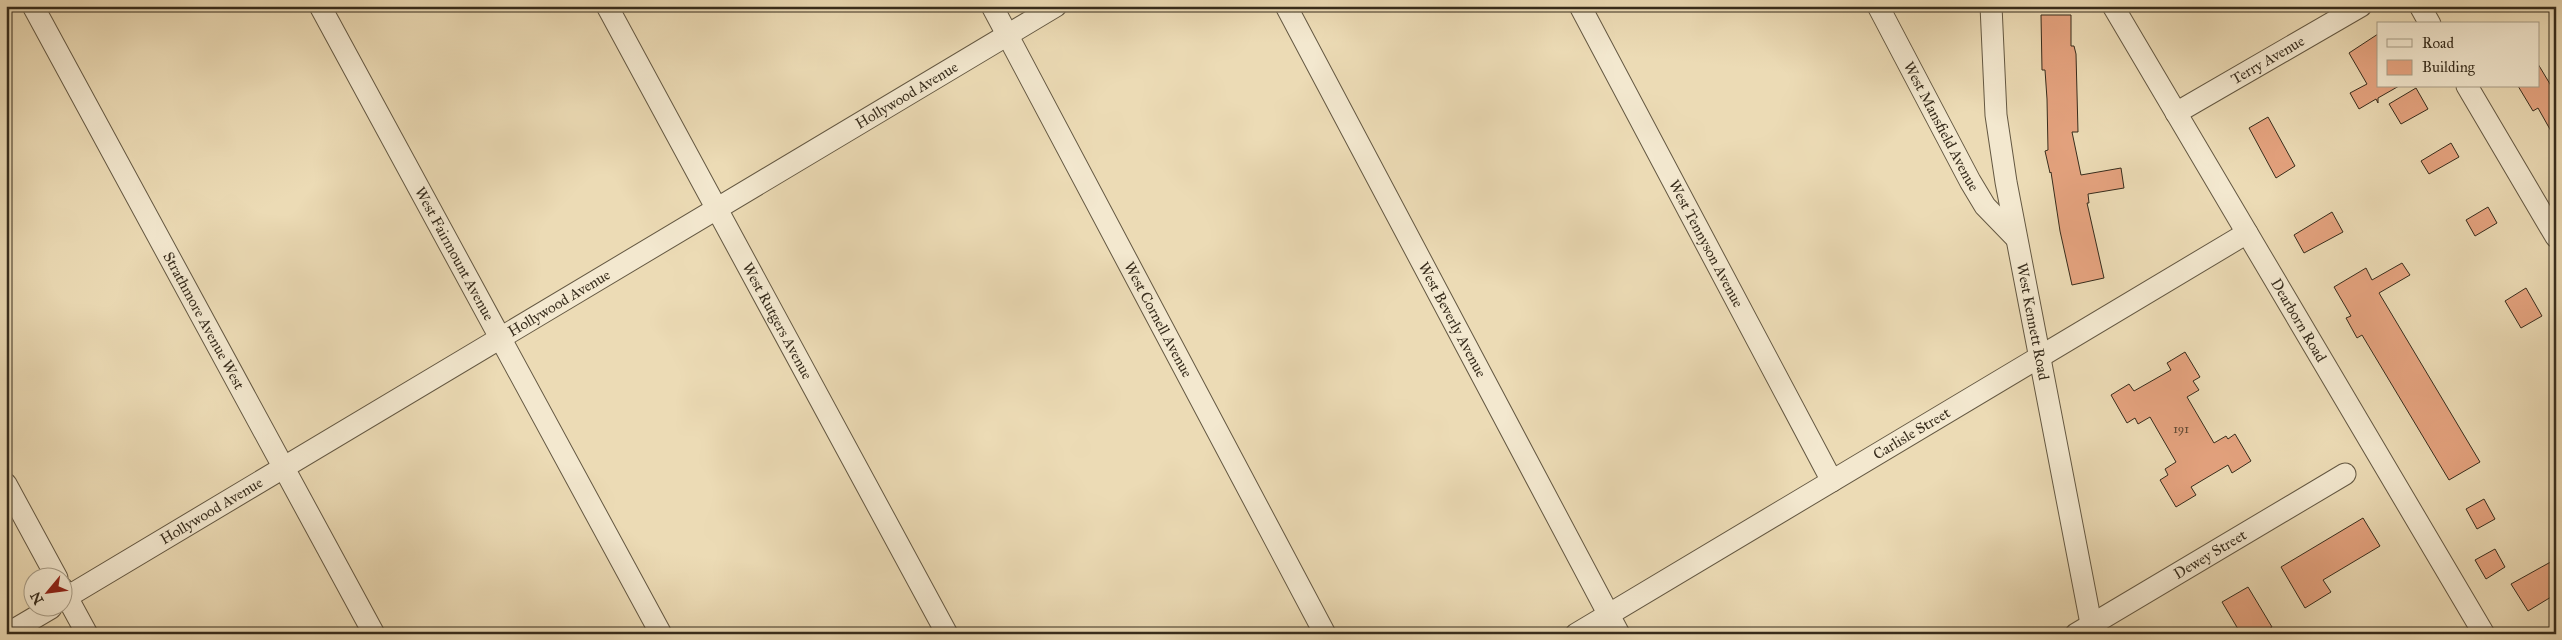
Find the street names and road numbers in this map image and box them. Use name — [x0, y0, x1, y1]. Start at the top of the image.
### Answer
street label: Terry Avenue — [2228, 32, 2308, 88]
street label: Hollywood Avenue — [852, 58, 961, 133]
street label: West Mansfield Avenue — [1900, 58, 1983, 195]
street label: West Tennyson Avenue — [1665, 177, 1747, 310]
street label: West Fairmount Avenue — [411, 184, 498, 324]
street label: Strathmore Avenue West — [159, 249, 249, 393]
street label: West Rutgers Avenue — [739, 259, 816, 382]
street label: West Cornell Avenue — [1120, 259, 1196, 380]
street label: West Beverly Avenue — [1414, 259, 1490, 380]
street label: West Kennett Road — [2013, 261, 2053, 382]
street label: Hollywood Avenue — [504, 265, 614, 341]
street label: Dearborn Road — [2267, 275, 2331, 366]
street label: Carlisle Street — [1870, 403, 1954, 463]
street label: Hollywood Avenue — [157, 473, 266, 548]
street label: Dewey Street — [2170, 525, 2250, 583]

